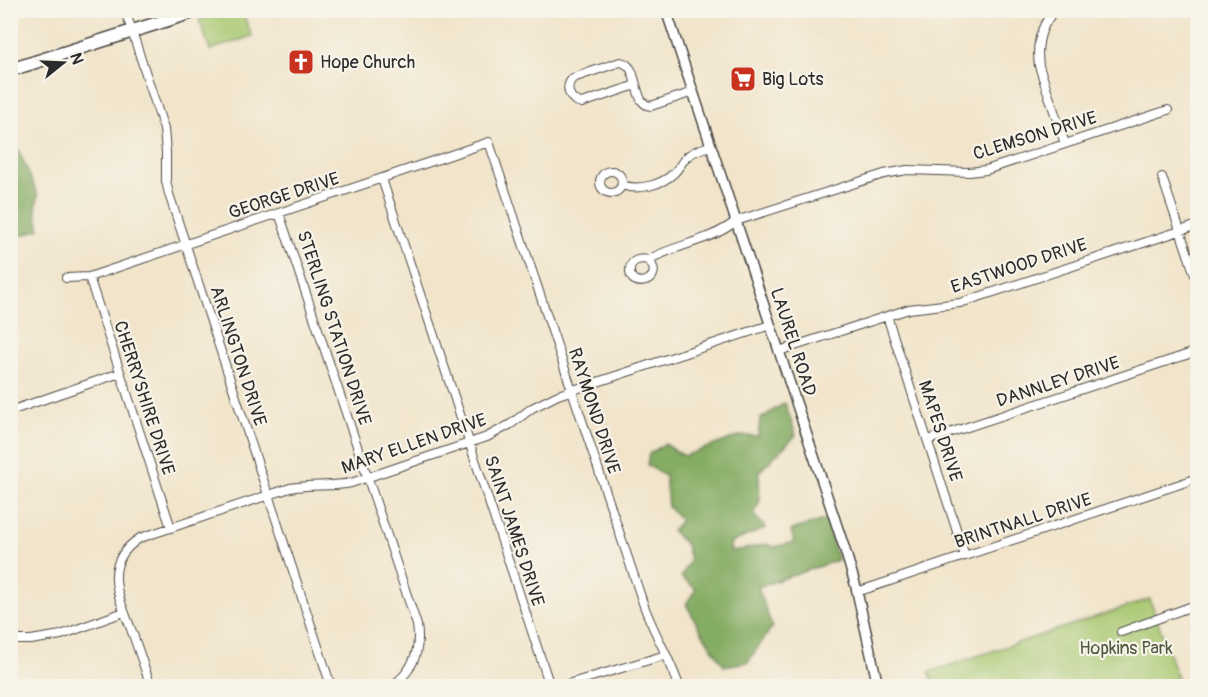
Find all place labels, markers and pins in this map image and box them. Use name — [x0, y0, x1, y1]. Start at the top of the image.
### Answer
church icon: Hope Church — [286, 47, 316, 77]
place label: Hope Church — [320, 51, 415, 74]
supermarket icon: Big Lots — [728, 64, 758, 94]
place label: Big Lots — [762, 68, 823, 91]

